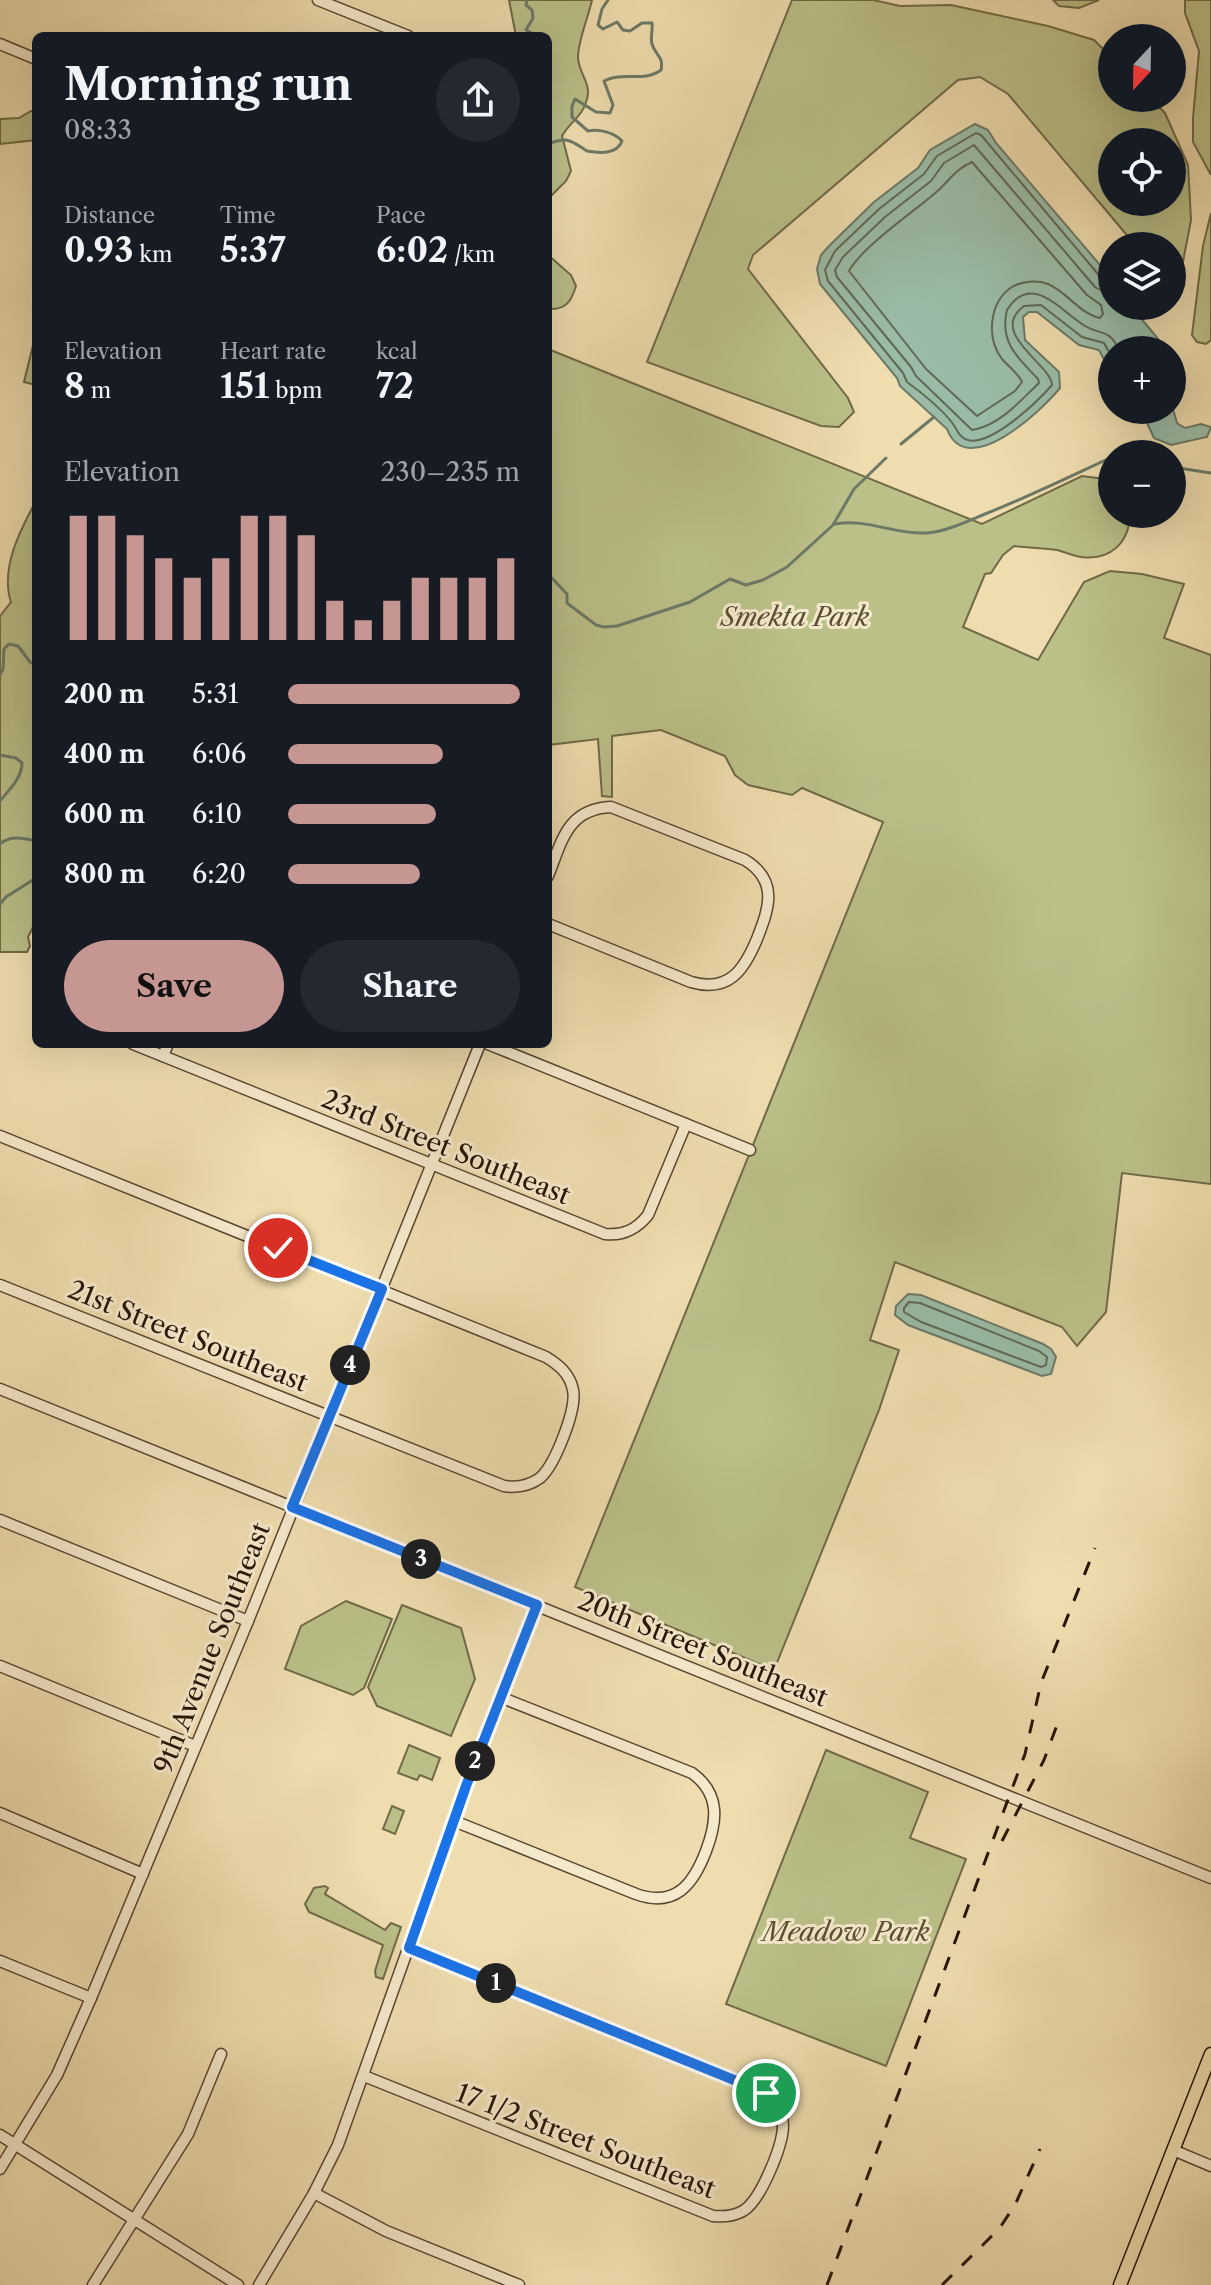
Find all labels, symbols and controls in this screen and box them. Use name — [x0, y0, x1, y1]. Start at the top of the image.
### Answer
north arrow — [1098, 24, 1186, 112]
map controls — [1098, 24, 1186, 528]
text: Morning run — [64, 57, 353, 111]
button: share — [436, 58, 520, 142]
text: 08:33 — [64, 114, 132, 146]
button: locate — [1098, 128, 1186, 216]
text: Distance — [64, 202, 155, 229]
text: Time — [220, 202, 276, 229]
text: Pace — [376, 202, 426, 229]
text: 0.93 — [64, 229, 133, 271]
text: 5:37 — [220, 229, 286, 271]
text: 6:02 — [376, 229, 448, 271]
button: layers — [1098, 232, 1186, 320]
text: km — [133, 241, 172, 268]
text: /km — [448, 241, 495, 268]
button: + — [1098, 336, 1186, 424]
text: Elevation — [64, 338, 162, 365]
text: Heart rate — [220, 338, 326, 365]
text: kcal — [376, 338, 418, 365]
text: 8 — [64, 365, 85, 407]
text: 151 — [220, 365, 269, 407]
text: 72 — [376, 365, 414, 407]
text: m — [85, 377, 111, 404]
text: bpm — [269, 377, 323, 404]
button: − — [1098, 440, 1186, 528]
text: Elevation — [64, 456, 180, 488]
text: 230–235 m — [380, 456, 520, 488]
park label: Smekta Park — [719, 601, 870, 633]
text: 200 m — [64, 678, 145, 710]
text: 5:31 — [192, 678, 239, 710]
text: 400 m — [64, 738, 145, 770]
text: 6:06 — [192, 738, 246, 770]
text: 600 m — [64, 798, 145, 830]
text: 6:10 — [192, 798, 242, 830]
text: 800 m — [64, 858, 146, 890]
text: 6:20 — [192, 858, 246, 890]
button: Save — [64, 940, 284, 1032]
button: Share — [300, 940, 520, 1032]
street label: 23rd Street Southeast — [317, 1083, 576, 1212]
pin — [244, 1214, 312, 1282]
icon: check — [256, 1226, 300, 1270]
street label: 21st Street Southeast — [64, 1273, 313, 1399]
pin: 4 — [330, 1345, 370, 1385]
text: 4 — [343, 1351, 357, 1378]
street label: 9th Avenue Southeast — [147, 1517, 277, 1778]
pin: 3 — [401, 1539, 441, 1579]
text: 3 — [415, 1545, 427, 1572]
street label: 20th Street Southeast — [574, 1584, 833, 1714]
pin: 2 — [455, 1741, 495, 1781]
text: 2 — [469, 1747, 482, 1774]
park label: Meadow Park — [760, 1916, 930, 1948]
pin: 1 — [476, 1963, 516, 2003]
text: 1 — [491, 1969, 501, 1996]
pin — [732, 2059, 800, 2127]
icon: arrive — [744, 2071, 788, 2115]
street label: 17 1/2 Street Southeast — [452, 2077, 721, 2206]

